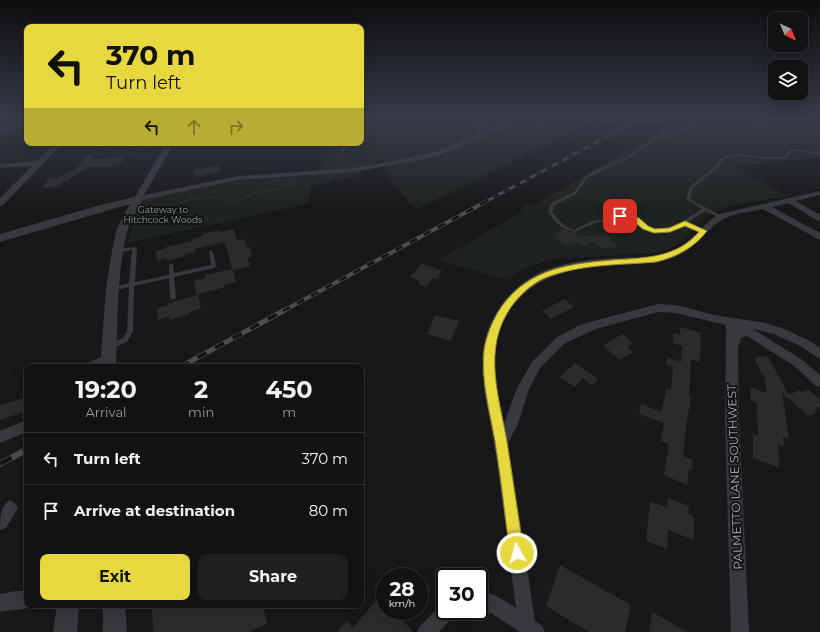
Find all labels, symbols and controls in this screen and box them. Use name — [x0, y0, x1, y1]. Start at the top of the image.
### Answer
north arrow — [768, 12, 808, 52]
map controls — [768, 12, 808, 100]
text: 370 m — [106, 38, 195, 72]
icon: left — [40, 40, 92, 92]
button: layers — [768, 60, 808, 100]
text: Turn left — [106, 72, 181, 94]
icon: left — [141, 116, 163, 138]
icon: ahead — [183, 116, 205, 138]
icon: right — [225, 116, 247, 138]
pin — [603, 199, 637, 233]
park label: Gateway to Hitchcock Woods — [124, 204, 203, 225]
icon: arrive — [609, 205, 631, 227]
text: 19:20 — [75, 375, 137, 404]
text: 2 — [194, 375, 208, 404]
text: 450 — [266, 375, 313, 404]
street label: PALMETTO LANE SOUTHWEST — [724, 384, 745, 570]
text: Arrival — [86, 404, 127, 420]
text: min — [188, 404, 214, 420]
text: m — [282, 404, 296, 420]
icon: left — [40, 448, 62, 470]
text: Turn left — [74, 449, 141, 468]
text: 370 m — [301, 449, 348, 468]
icon: arrive — [40, 500, 62, 522]
text: Arrive at destination — [74, 501, 235, 520]
text: 80 m — [309, 501, 348, 520]
position arrow — [496, 532, 538, 574]
button: Exit — [40, 554, 190, 600]
button: Share — [198, 554, 348, 600]
speed limit sign: 30 — [436, 568, 488, 620]
text: 28 — [390, 577, 415, 601]
text: km/h — [389, 597, 415, 610]

